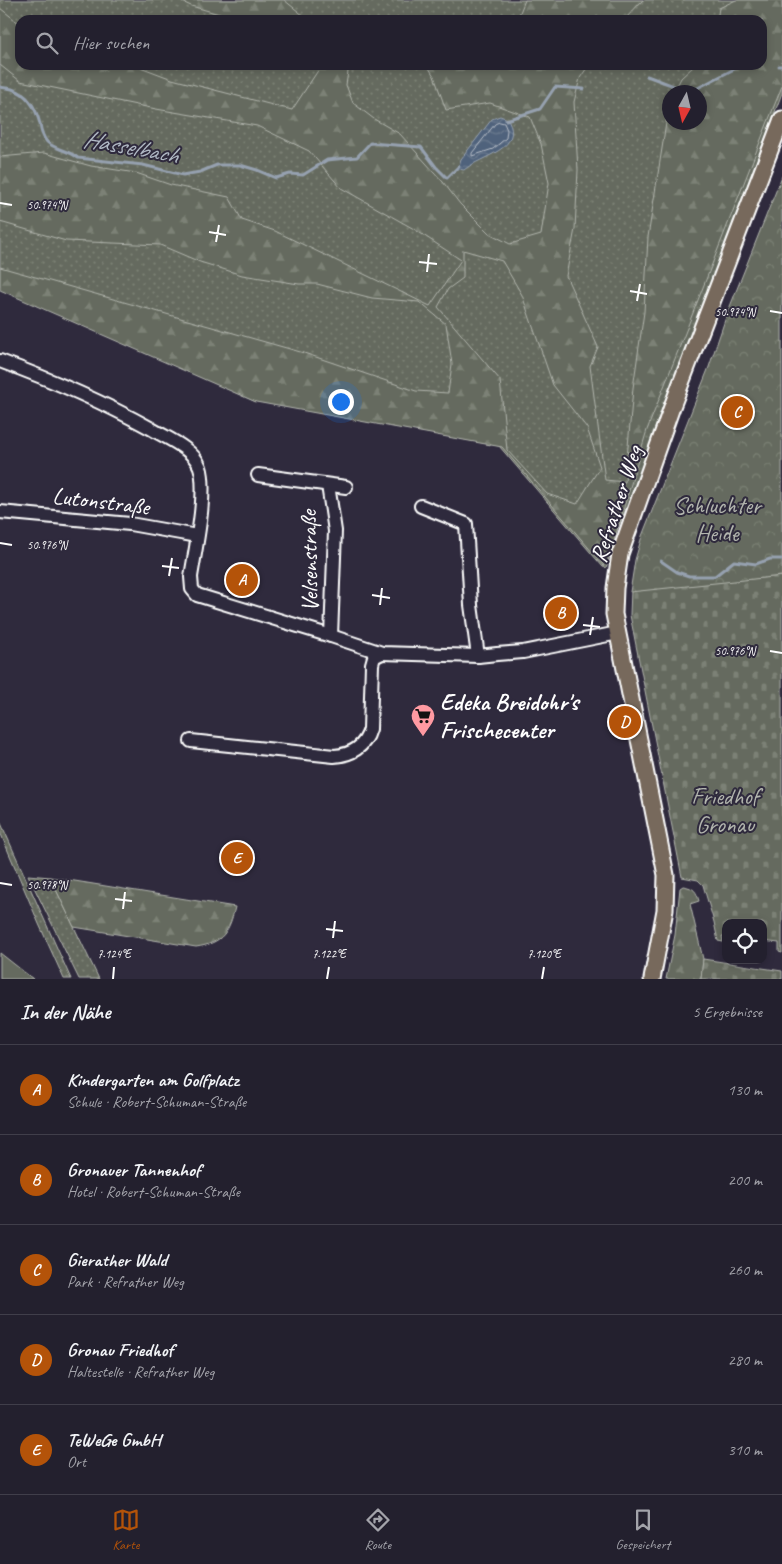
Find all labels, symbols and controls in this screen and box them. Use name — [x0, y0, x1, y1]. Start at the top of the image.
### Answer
search box — [15, 15, 767, 70]
icon: search — [33, 29, 61, 57]
text: Hier suchen — [73, 31, 149, 55]
north arrow — [662, 85, 707, 130]
water label: Hasselbach — [81, 123, 182, 171]
text: 50.974°N — [27, 197, 69, 213]
text: 50.974°N — [715, 304, 757, 320]
your location — [328, 389, 354, 415]
pin: C — [721, 393, 753, 431]
street label: Refrather Weg — [583, 440, 649, 566]
street label: Lutonstraße — [51, 480, 153, 522]
park label: Schluchter Heide — [673, 490, 763, 548]
street label: Velsenstraße — [293, 508, 325, 612]
text: 50.976°N — [27, 537, 69, 553]
pin: A — [226, 561, 258, 599]
pin: B — [545, 594, 577, 632]
text: 50.976°N — [715, 643, 757, 659]
place label: Edeka Breidohr's Frischecenter — [440, 687, 581, 745]
supermarket icon: Edeka Breidohr's Frischecenter — [410, 703, 436, 737]
pin: D — [609, 703, 641, 741]
park label: Friedhof Gronau — [691, 781, 764, 839]
pin: E — [221, 839, 253, 877]
text: 50.978°N — [27, 877, 69, 893]
map controls — [722, 919, 767, 964]
button: locate — [722, 919, 767, 964]
text: 7.124°E — [97, 946, 133, 962]
text: 7.122°E — [312, 946, 348, 962]
text: 7.120°E — [527, 946, 563, 962]
text: In der Nähe — [20, 999, 110, 1025]
text: 5 Ergebnisse — [693, 1002, 762, 1022]
text: Kindergarten am Golfplatz — [67, 1068, 238, 1092]
text: A — [32, 1080, 40, 1100]
text: 130 m — [728, 1080, 762, 1100]
text: Schule · Robert-Schuman-Straße — [67, 1092, 246, 1112]
text: Gronauer Tannenhof — [67, 1158, 200, 1182]
text: B — [32, 1170, 40, 1190]
text: 200 m — [728, 1170, 762, 1190]
text: Hotel · Robert-Schuman-Straße — [67, 1182, 240, 1202]
text: Gierather Wald — [67, 1248, 167, 1272]
text: C — [32, 1260, 40, 1280]
text: 260 m — [728, 1260, 762, 1280]
text: Park · Refrather Weg — [67, 1272, 184, 1292]
text: Gronau Friedhof — [67, 1338, 173, 1362]
text: D — [31, 1350, 41, 1370]
text: 280 m — [728, 1350, 762, 1370]
text: Haltestelle · Refrather Weg — [67, 1362, 214, 1382]
text: TeWeGe GmbH — [67, 1428, 161, 1452]
text: E — [32, 1440, 40, 1460]
text: 310 m — [728, 1440, 762, 1460]
text: Ort — [67, 1452, 86, 1472]
tab: Karte — [112, 1506, 140, 1553]
tab: Route — [364, 1506, 392, 1553]
tab: Gespeichert — [616, 1506, 670, 1553]

